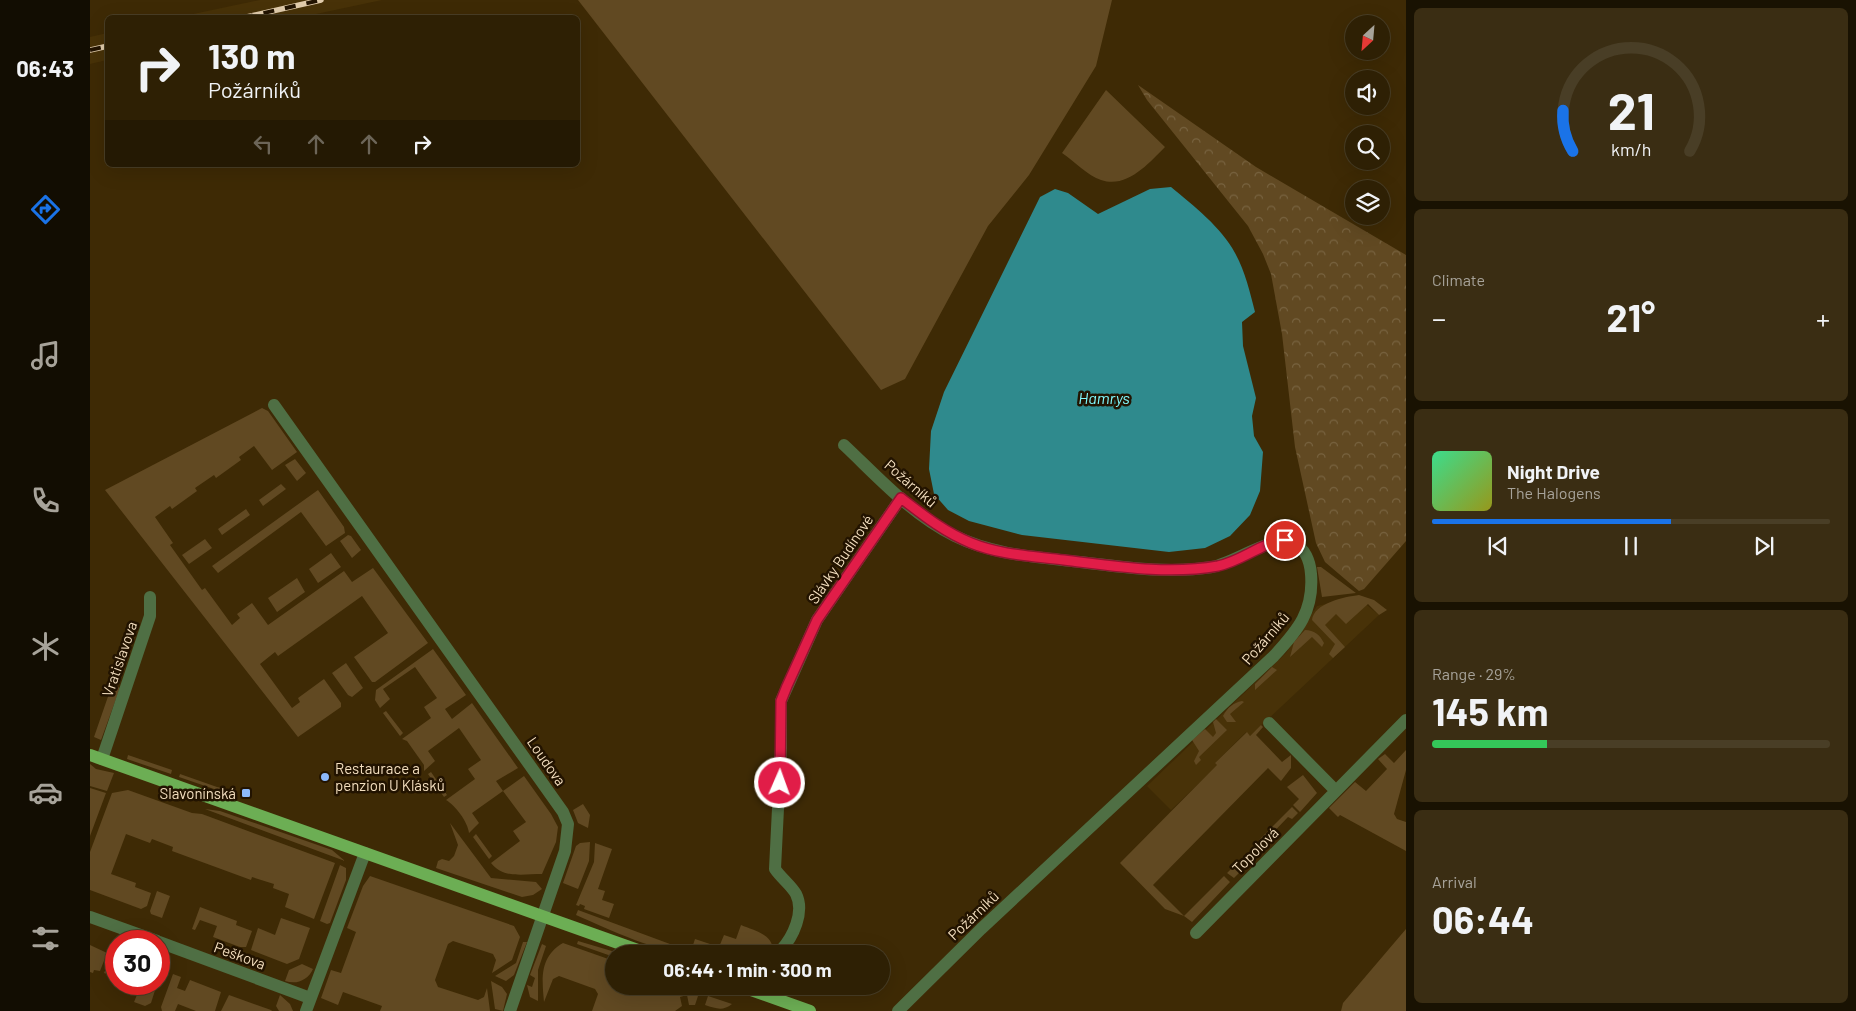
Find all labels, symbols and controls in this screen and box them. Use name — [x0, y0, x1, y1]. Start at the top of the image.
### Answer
north arrow — [1345, 15, 1390, 60]
map controls — [1345, 15, 1390, 225]
text: 130 m — [208, 34, 295, 76]
icon: right — [125, 35, 190, 100]
text: 06:43 — [16, 55, 74, 81]
button: sound — [1345, 70, 1390, 115]
text: Požárníků — [208, 76, 301, 102]
text: 21 — [1607, 78, 1655, 140]
button: search — [1345, 125, 1390, 170]
icon: left — [249, 130, 277, 158]
icon: ahead — [302, 130, 330, 158]
icon: ahead — [355, 130, 383, 158]
icon: right — [408, 130, 436, 158]
text: km/h — [1611, 138, 1651, 160]
button: layers — [1345, 180, 1390, 225]
icon: directions — [28, 192, 63, 227]
text: Climate — [1432, 270, 1485, 289]
text: 21° — [1607, 294, 1655, 340]
text: − — [1432, 301, 1446, 335]
text: + — [1816, 301, 1830, 335]
icon: music — [28, 338, 63, 373]
water label: Hamrys — [1078, 388, 1130, 407]
street label: Požárníků — [881, 455, 941, 511]
text: Night Drive — [1507, 460, 1600, 483]
icon: phone — [28, 483, 63, 518]
text: The Halogens — [1507, 483, 1601, 502]
street label: Slávky Budínové — [804, 511, 876, 607]
pin — [1264, 519, 1306, 561]
icon: arrive — [1271, 526, 1299, 554]
icon: previous — [1484, 532, 1512, 560]
icon: pause — [1617, 532, 1645, 560]
icon: next — [1750, 532, 1778, 560]
street label: Požárníků — [1237, 608, 1293, 668]
street label: Vratislavova — [98, 619, 140, 699]
icon: climate — [28, 629, 63, 664]
text: Range · 29% — [1432, 664, 1516, 683]
text: 145 km — [1432, 688, 1549, 734]
street label: Loudova — [524, 733, 570, 789]
position arrow — [753, 756, 805, 808]
place label: Restaurace a penzion U Klásků — [335, 759, 445, 794]
marker: Restaurace a penzion U Klásků — [319, 771, 331, 783]
icon: car — [28, 775, 63, 810]
place label: Slavonínská — [160, 784, 236, 802]
marker: Slavonínská — [240, 787, 252, 799]
street label: Topolová — [1228, 823, 1282, 877]
text: Arrival — [1432, 872, 1477, 891]
street label: Požárníků — [944, 886, 1002, 944]
text: 06:44 — [1432, 896, 1534, 942]
icon: filters — [28, 921, 63, 956]
speed limit sign: 30 — [105, 930, 170, 995]
street label: Peškova — [212, 937, 268, 973]
text: 06:44 · 1 min · 300 m — [663, 958, 832, 981]

